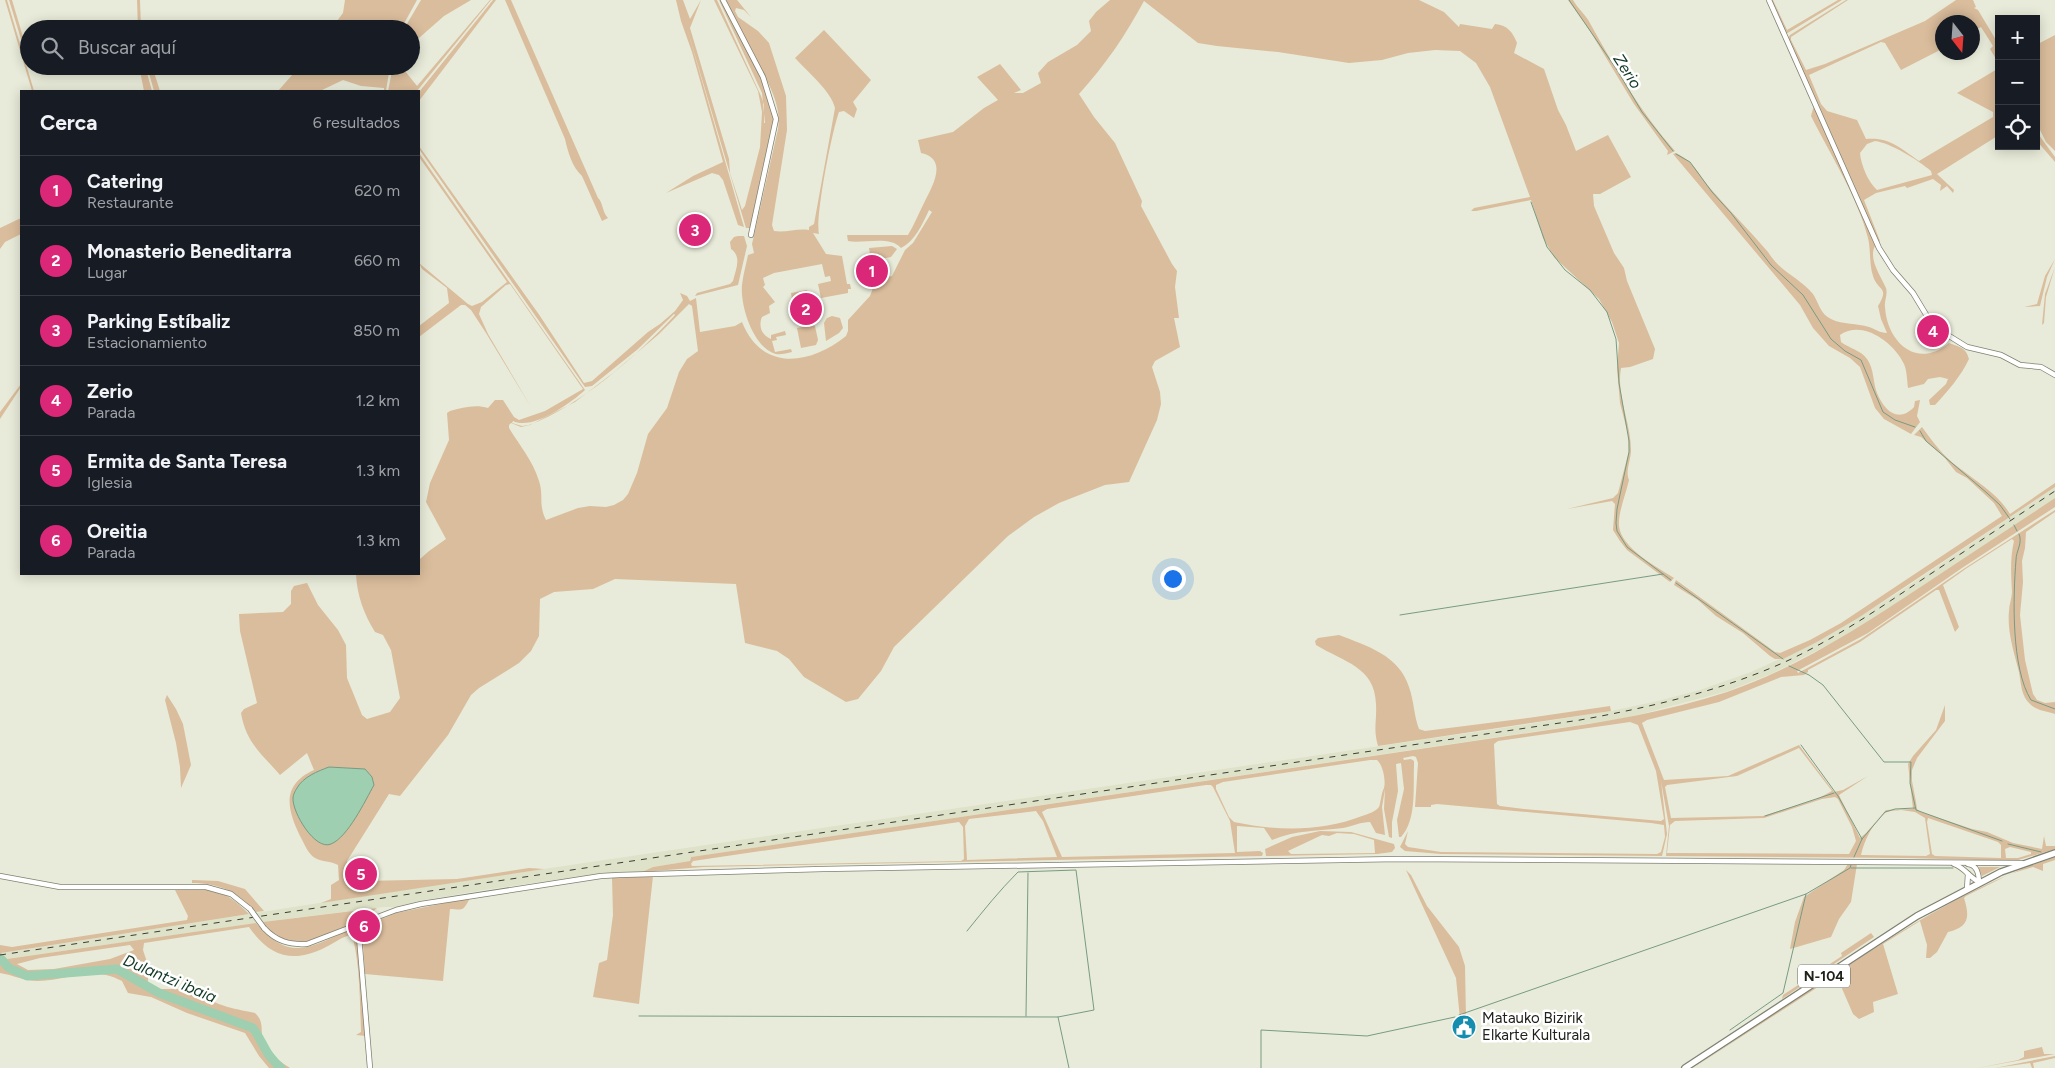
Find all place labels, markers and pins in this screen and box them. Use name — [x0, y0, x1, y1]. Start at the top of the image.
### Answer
pin: 3 — [679, 211, 711, 249]
pin: 1 — [856, 252, 888, 290]
pin: 2 — [790, 290, 822, 328]
pin: 4 — [1917, 312, 1949, 350]
pin: 5 — [345, 855, 377, 893]
pin: 6 — [348, 907, 380, 945]
place label: Matauko Bizirik Elkarte Kulturala — [1482, 1009, 1590, 1044]
public building icon: Matauko Bizirik Elkarte Kulturala — [1451, 1014, 1477, 1040]

